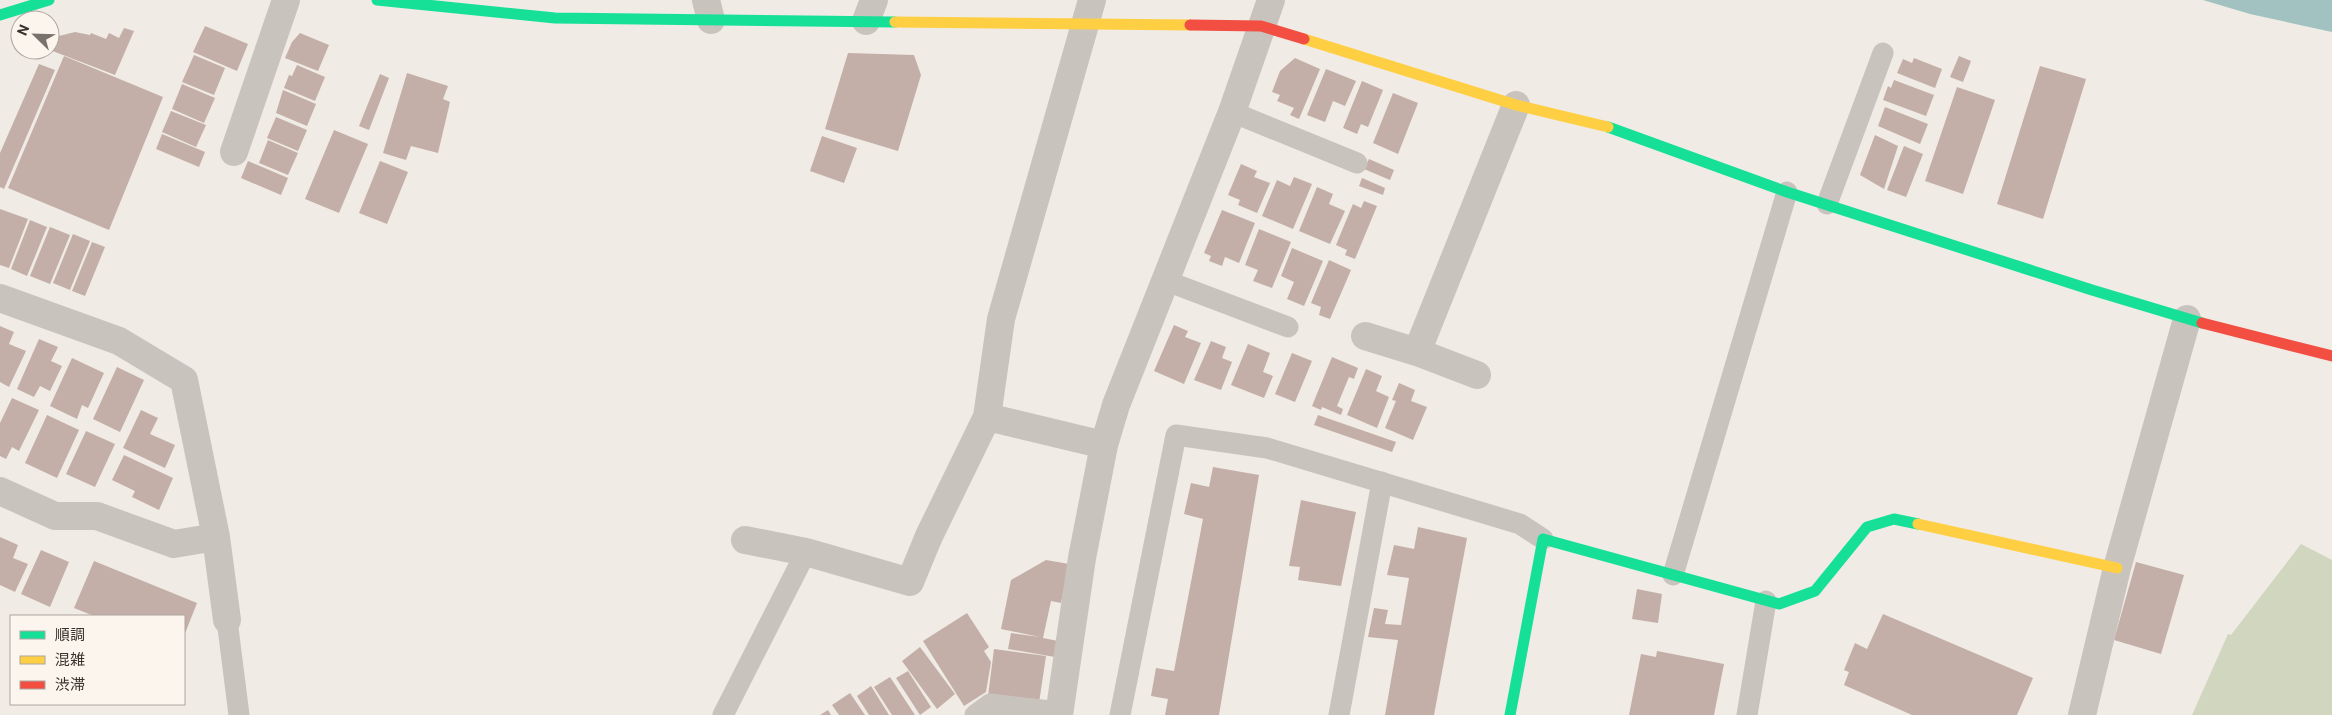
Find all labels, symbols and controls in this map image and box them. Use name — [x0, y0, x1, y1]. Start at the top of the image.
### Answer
north arrow — [10, 10, 60, 60]
text: N — [14, 22, 32, 38]
legend — [10, 615, 185, 705]
text: 順調 — [55, 626, 85, 644]
text: 混雑 — [55, 651, 85, 669]
text: 渋滞 — [55, 676, 85, 694]

